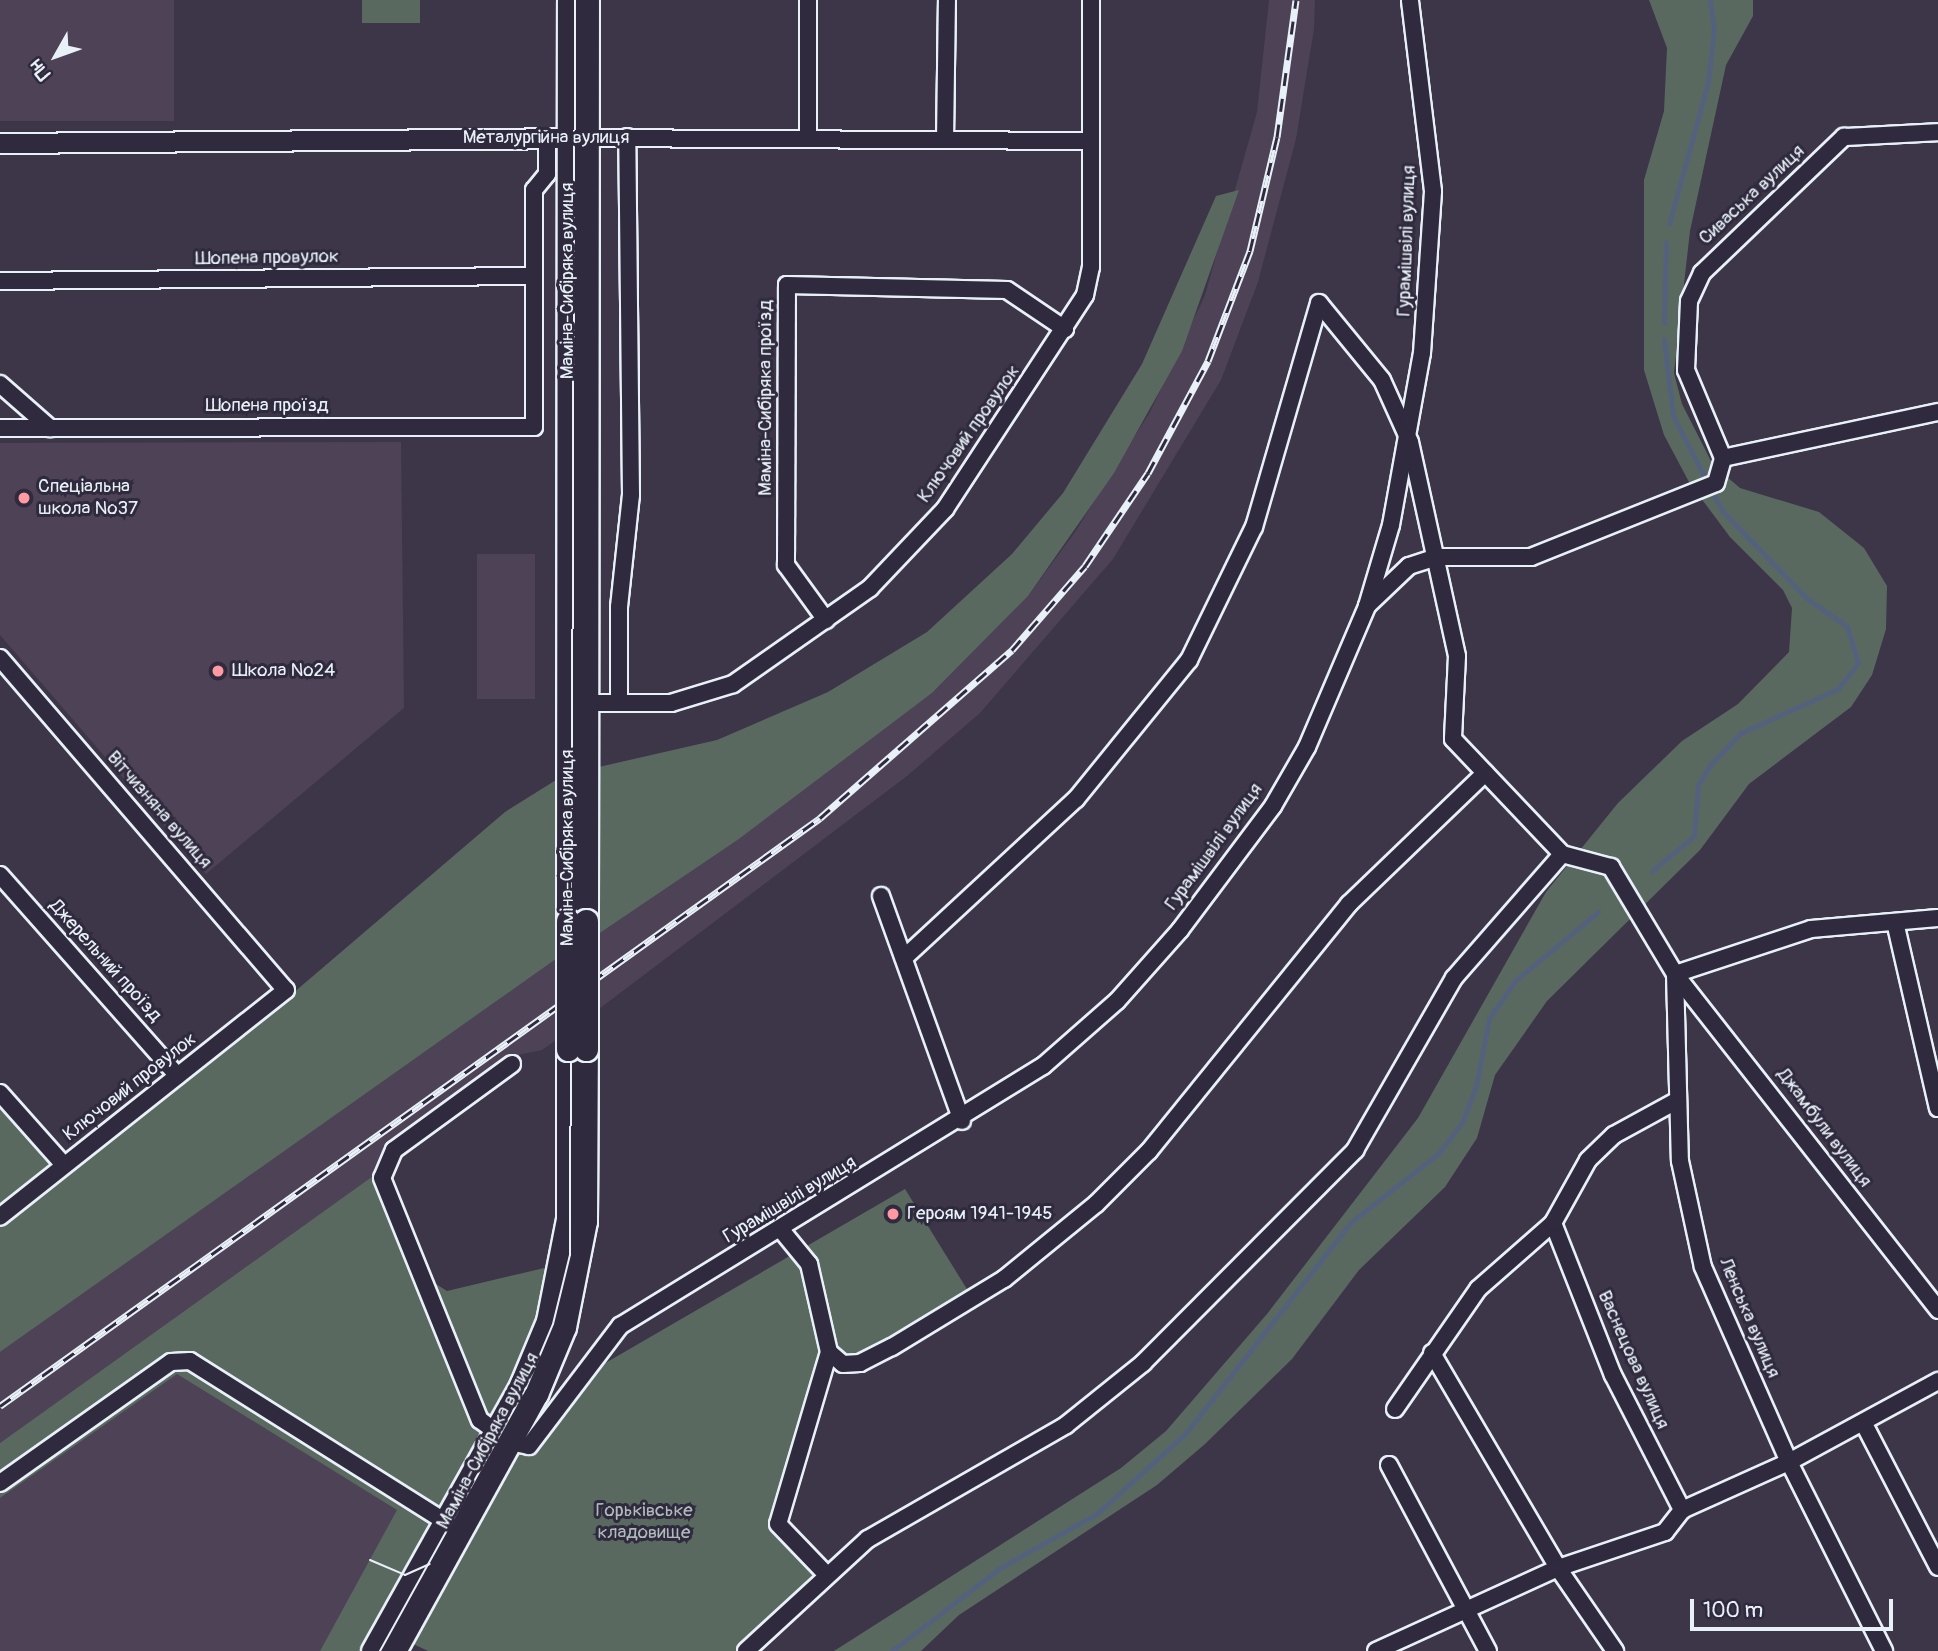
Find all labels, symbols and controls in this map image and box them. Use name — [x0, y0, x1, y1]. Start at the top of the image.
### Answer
north arrow — [21, 21, 91, 91]
text: Пн — [24, 54, 56, 85]
street label: Металургійна вулиця — [463, 127, 629, 149]
street label: Сиваська вулиця — [1694, 140, 1810, 250]
street label: Гурамішвілі вулиця — [1393, 165, 1421, 317]
street label: Маміна-Сибіряка вулиця — [557, 183, 579, 379]
street label: Шопена провулок — [195, 245, 339, 271]
street label: Маміна-Сибіряка проїзд — [755, 300, 777, 496]
street label: Ключовий провулок — [913, 361, 1025, 507]
street label: Шопена проїзд — [205, 395, 329, 417]
place label: Спеціальна школа №37 — [38, 476, 138, 520]
marker: Спеціальна школа №37 — [16, 490, 32, 506]
place label: Школа №24 — [232, 660, 335, 682]
marker: Школа №24 — [210, 663, 226, 679]
street label: Вітчизняна вулиця — [102, 746, 216, 874]
street label: Маміна-Сибіряка вулиця — [557, 750, 579, 946]
street label: Гурамішвілі вулиця — [1160, 779, 1268, 915]
street label: Джерельний проїзд — [44, 895, 166, 1027]
street label: Ключовий провулок — [59, 1028, 201, 1146]
street label: Джамбули вулиця — [1772, 1064, 1876, 1192]
street label: Гурамішвілі вулиця — [719, 1151, 861, 1249]
place label: Героям 1941-1945 — [907, 1203, 1053, 1225]
marker: Героям 1941-1945 — [885, 1206, 901, 1222]
street label: Ленська вулиця — [1713, 1255, 1785, 1381]
street label: Васнецова вулиця — [1592, 1287, 1674, 1433]
street label: Маміна-Сибіряка вулиця — [432, 1349, 544, 1533]
park label: Горьківське кладовище — [595, 1500, 693, 1544]
scale bar — [1693, 1584, 1896, 1628]
text: 100 m — [1703, 1597, 1763, 1624]

